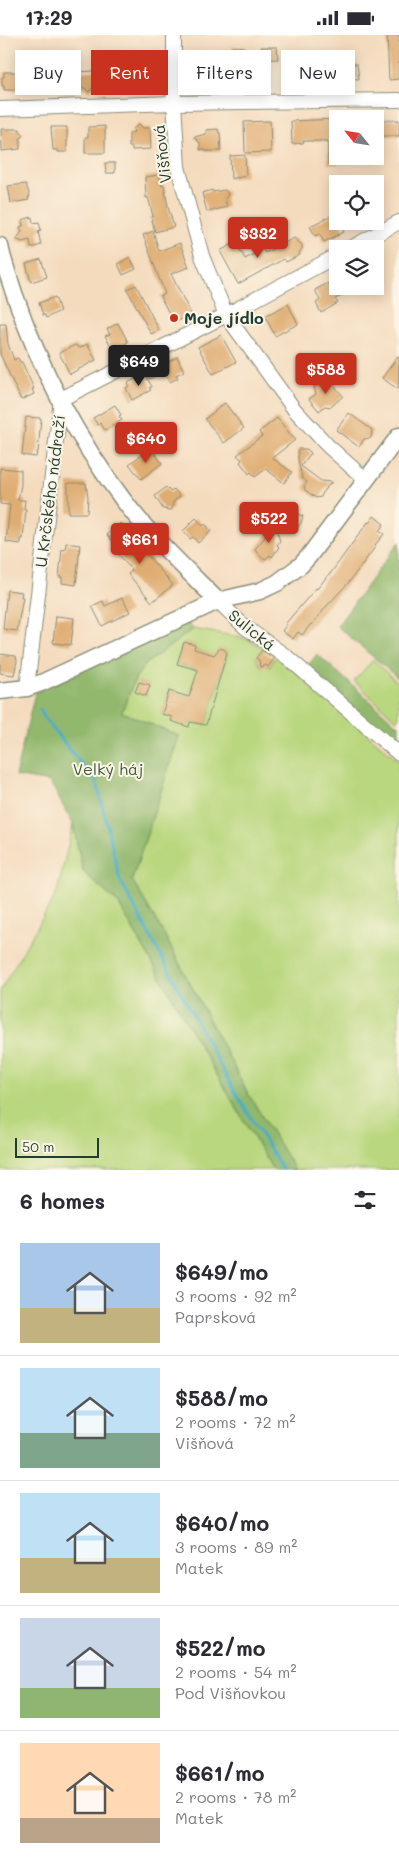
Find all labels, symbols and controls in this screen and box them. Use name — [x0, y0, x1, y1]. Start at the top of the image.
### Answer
text: 17:29 — [25, 5, 72, 30]
chip: Buy — [15, 50, 81, 95]
chip: Rent — [91, 50, 168, 95]
chip: Filters — [178, 50, 271, 95]
chip: New — [281, 50, 355, 95]
north arrow — [329, 110, 384, 165]
map controls — [329, 110, 384, 295]
street label: Višňová — [147, 123, 176, 185]
button: locate — [329, 175, 384, 230]
pin: $332 — [228, 217, 288, 259]
text: $332 — [239, 222, 277, 243]
button: layers — [329, 240, 384, 295]
place label: Moje jídlo — [184, 307, 264, 328]
marker: Moje jídlo — [168, 312, 180, 324]
pin: $649 — [109, 345, 169, 387]
text: $649 — [119, 350, 159, 371]
pin: $588 — [296, 353, 356, 395]
text: $588 — [306, 358, 346, 379]
street label: U Krčského nádraží — [30, 413, 69, 568]
pin: $640 — [116, 421, 176, 464]
text: $640 — [126, 427, 166, 448]
pin: $522 — [239, 501, 299, 544]
text: $522 — [250, 507, 288, 528]
pin: $661 — [110, 523, 170, 565]
text: $661 — [122, 528, 158, 549]
street label: Sulická — [225, 604, 280, 655]
park label: Velký háj — [73, 758, 143, 779]
scale bar — [15, 1135, 99, 1158]
text: 50 m — [22, 1137, 54, 1156]
icon: filters — [351, 1186, 379, 1214]
text: 6 homes — [20, 1187, 105, 1214]
text: $649/mo — [175, 1258, 268, 1285]
icon: home — [60, 1263, 120, 1323]
text: 3 rooms · 92 m² — [175, 1285, 297, 1306]
text: Paprsková — [175, 1306, 256, 1327]
text: $588/mo — [175, 1384, 268, 1411]
icon: home — [60, 1388, 120, 1448]
text: 2 rooms · 72 m² — [175, 1411, 296, 1432]
text: Višňová — [175, 1432, 234, 1453]
text: $640/mo — [175, 1509, 269, 1536]
icon: home — [60, 1513, 120, 1573]
text: 3 rooms · 89 m² — [175, 1536, 297, 1557]
text: Matek — [175, 1557, 223, 1578]
text: $522/mo — [175, 1634, 265, 1661]
icon: home — [60, 1638, 120, 1698]
text: 2 rooms · 54 m² — [175, 1661, 296, 1682]
text: Pod Višňovkou — [175, 1682, 286, 1703]
text: $661/mo — [175, 1759, 264, 1786]
icon: home — [60, 1763, 120, 1823]
text: 2 rooms · 78 m² — [175, 1786, 296, 1807]
text: Matek — [175, 1807, 223, 1828]

